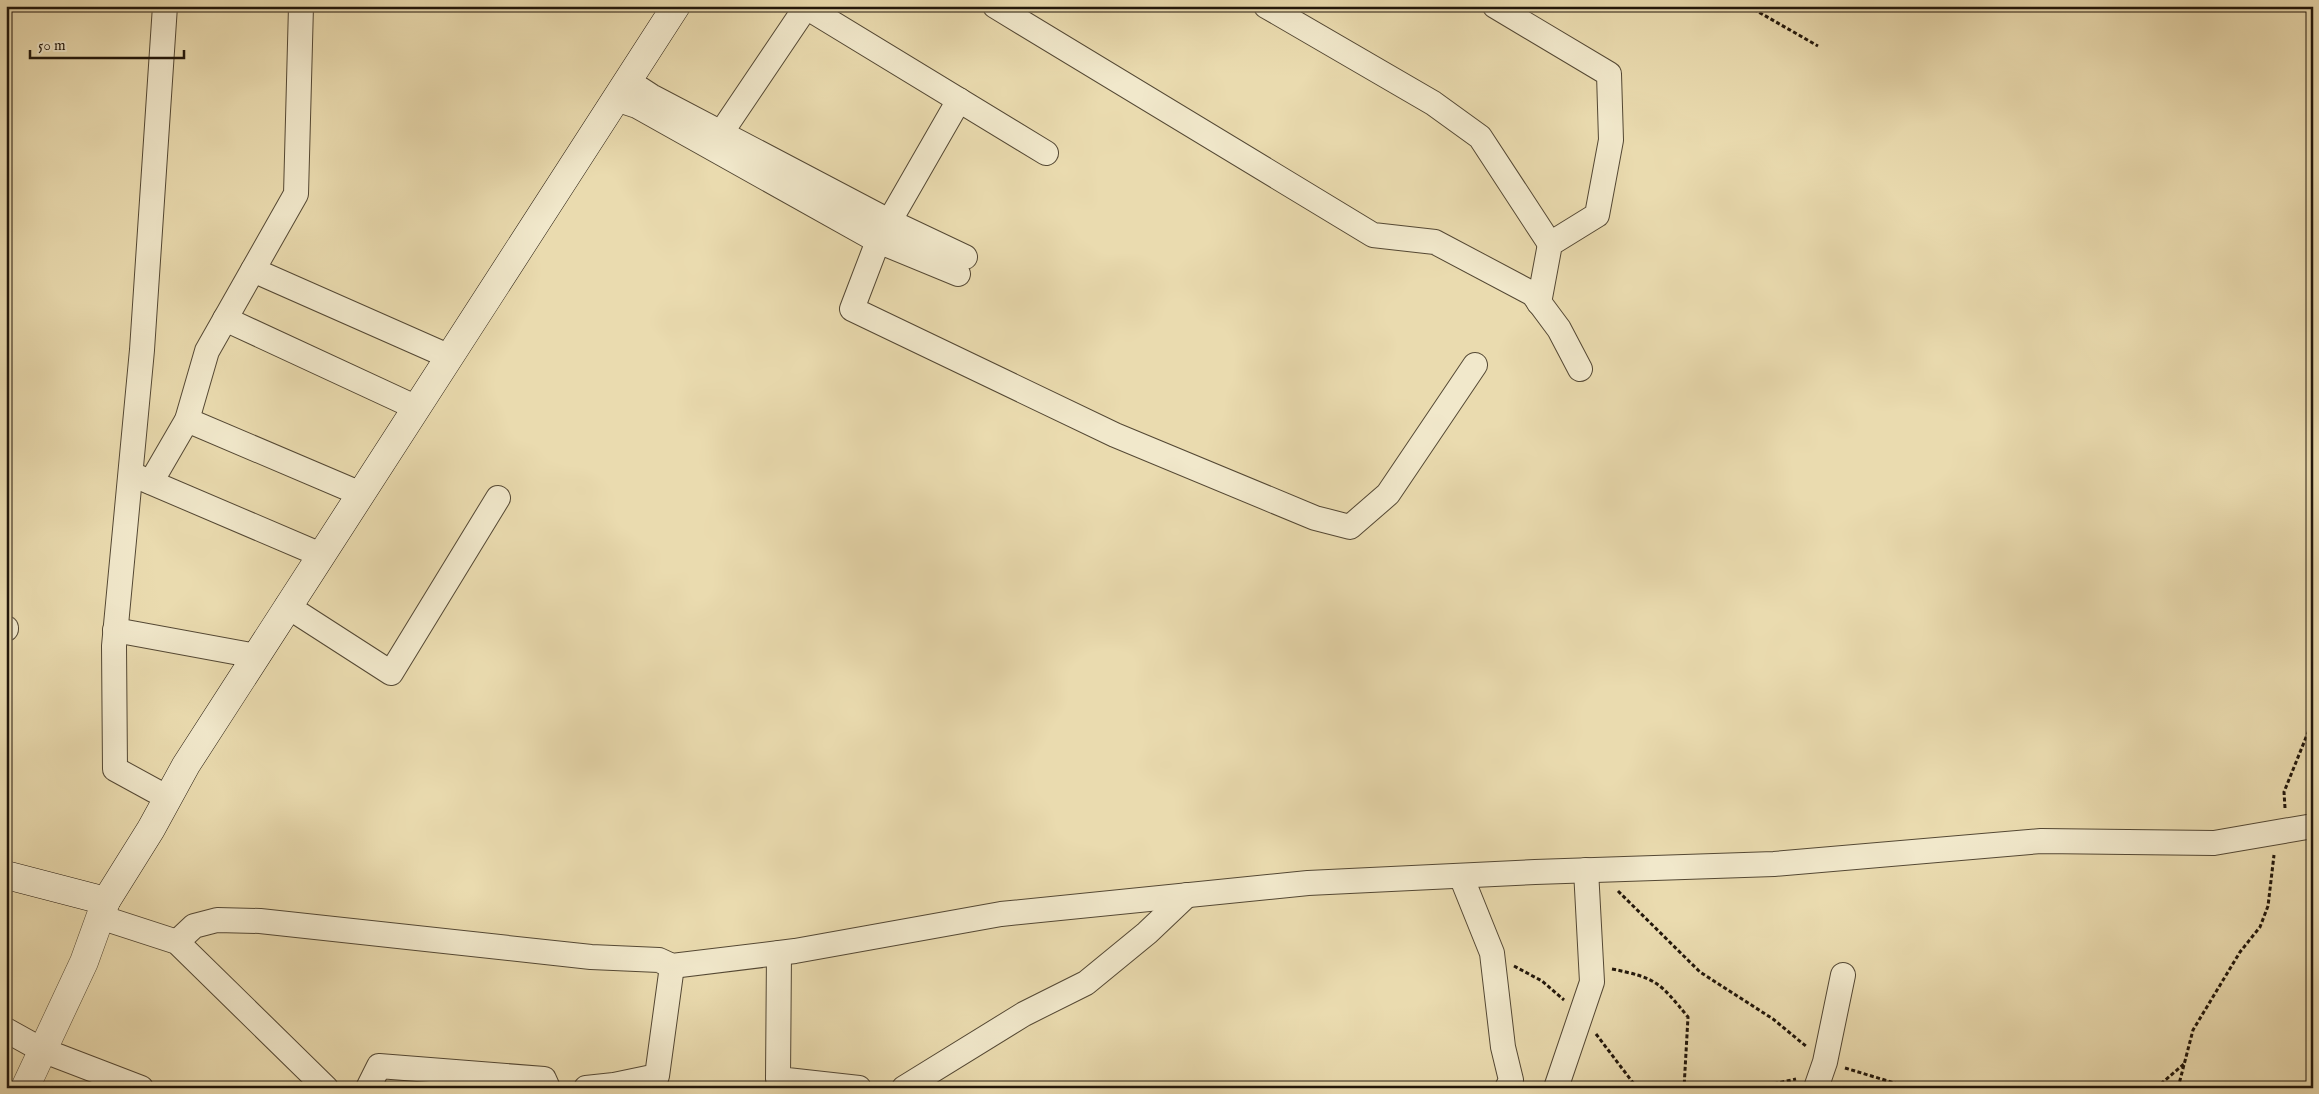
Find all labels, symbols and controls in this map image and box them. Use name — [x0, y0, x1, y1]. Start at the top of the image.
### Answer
scale bar — [30, 28, 184, 60]
text: 50 m — [38, 36, 66, 55]

